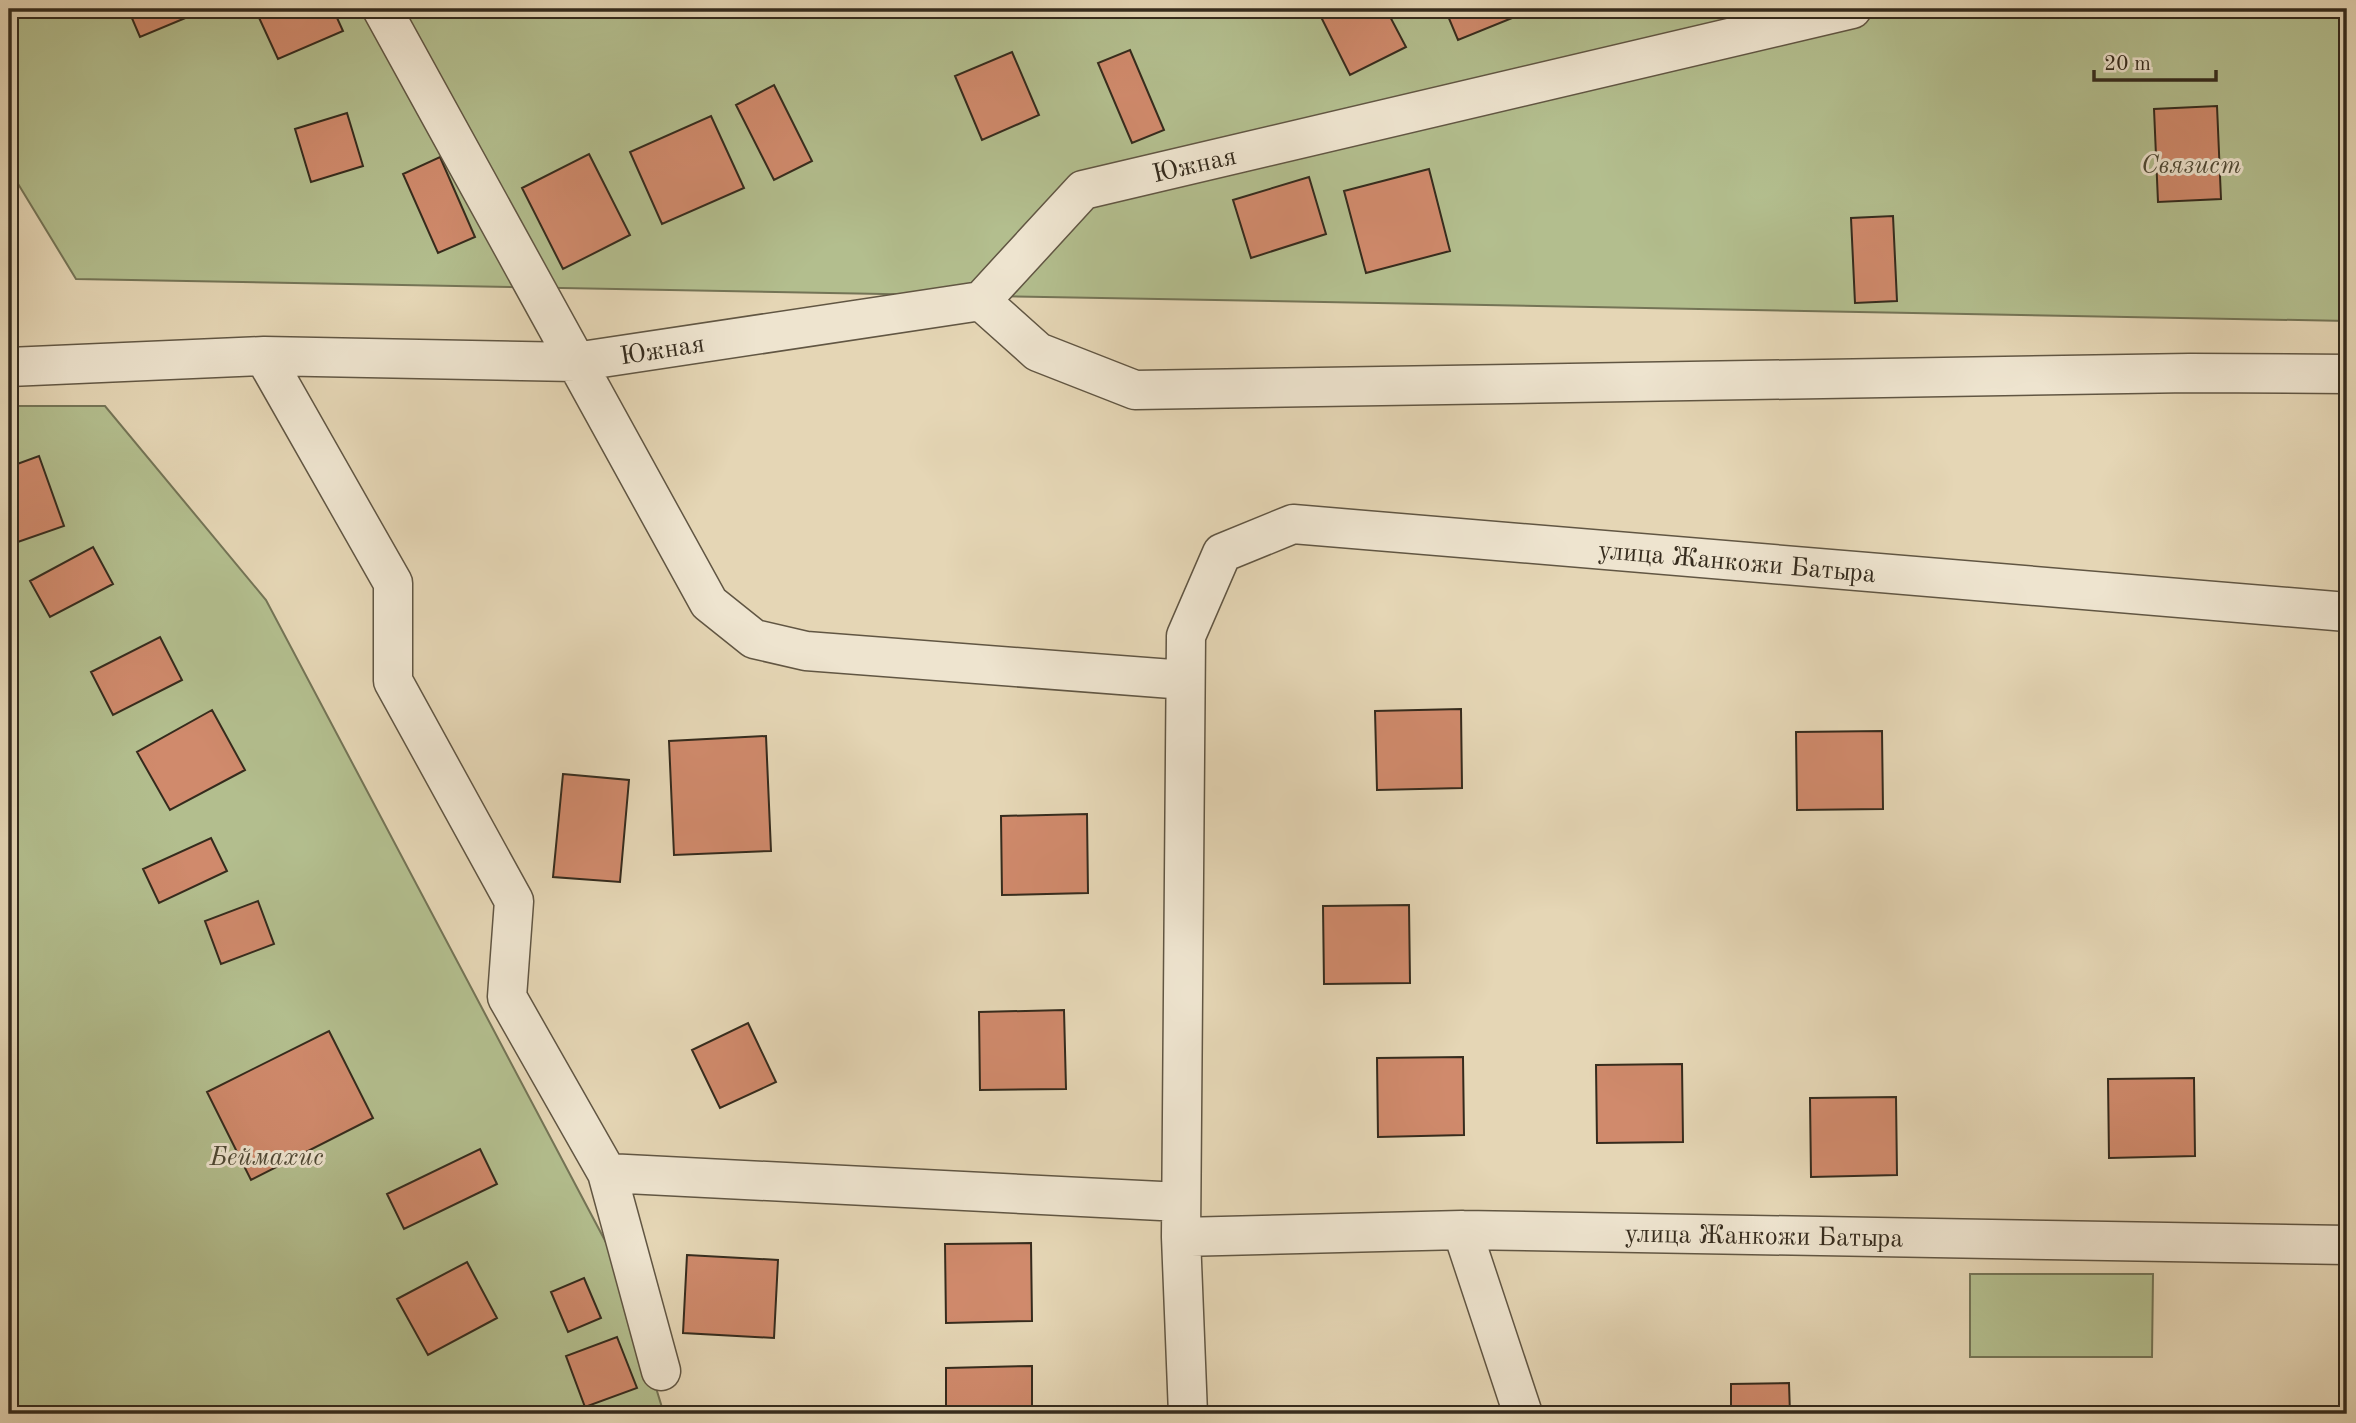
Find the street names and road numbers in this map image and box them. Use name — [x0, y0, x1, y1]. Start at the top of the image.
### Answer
street label: Южная — [1150, 144, 1239, 188]
street label: Южная — [618, 331, 706, 370]
street label: улица Жанкожи Батыра — [1597, 538, 1877, 588]
street label: улица Жанкожи Батыра — [1624, 1222, 1904, 1252]

